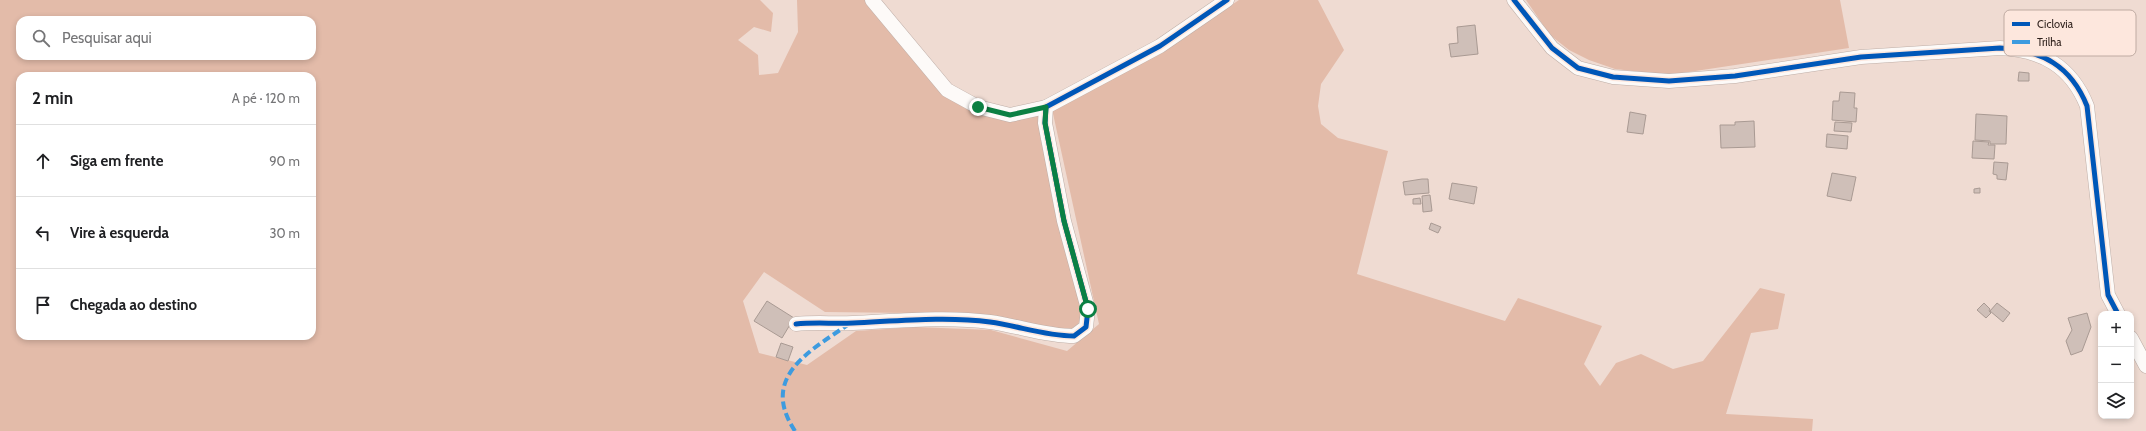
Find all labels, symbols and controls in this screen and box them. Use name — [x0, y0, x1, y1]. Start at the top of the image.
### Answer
legend — [2004, 10, 2136, 56]
search box — [16, 16, 316, 60]
text: Ciclovia — [2037, 17, 2074, 31]
icon: search — [30, 27, 52, 49]
text: Pesquisar aqui — [62, 29, 152, 47]
text: Trilha — [2037, 35, 2062, 49]
text: 2 min — [32, 88, 73, 108]
text: A pé · 120 m — [232, 90, 300, 106]
route end — [969, 98, 987, 116]
icon: ahead — [32, 150, 54, 172]
text: Siga em frente — [70, 152, 163, 170]
text: 90 m — [269, 153, 300, 169]
icon: left — [32, 222, 54, 244]
text: Vire à esquerda — [70, 224, 169, 242]
text: 30 m — [270, 225, 300, 241]
icon: arrive — [32, 294, 54, 316]
text: Chegada ao destino — [70, 296, 197, 314]
route start — [1079, 300, 1097, 318]
map controls — [2098, 311, 2134, 419]
button: + — [2098, 311, 2134, 347]
button: − — [2098, 347, 2134, 383]
button: layers — [2098, 383, 2134, 419]

